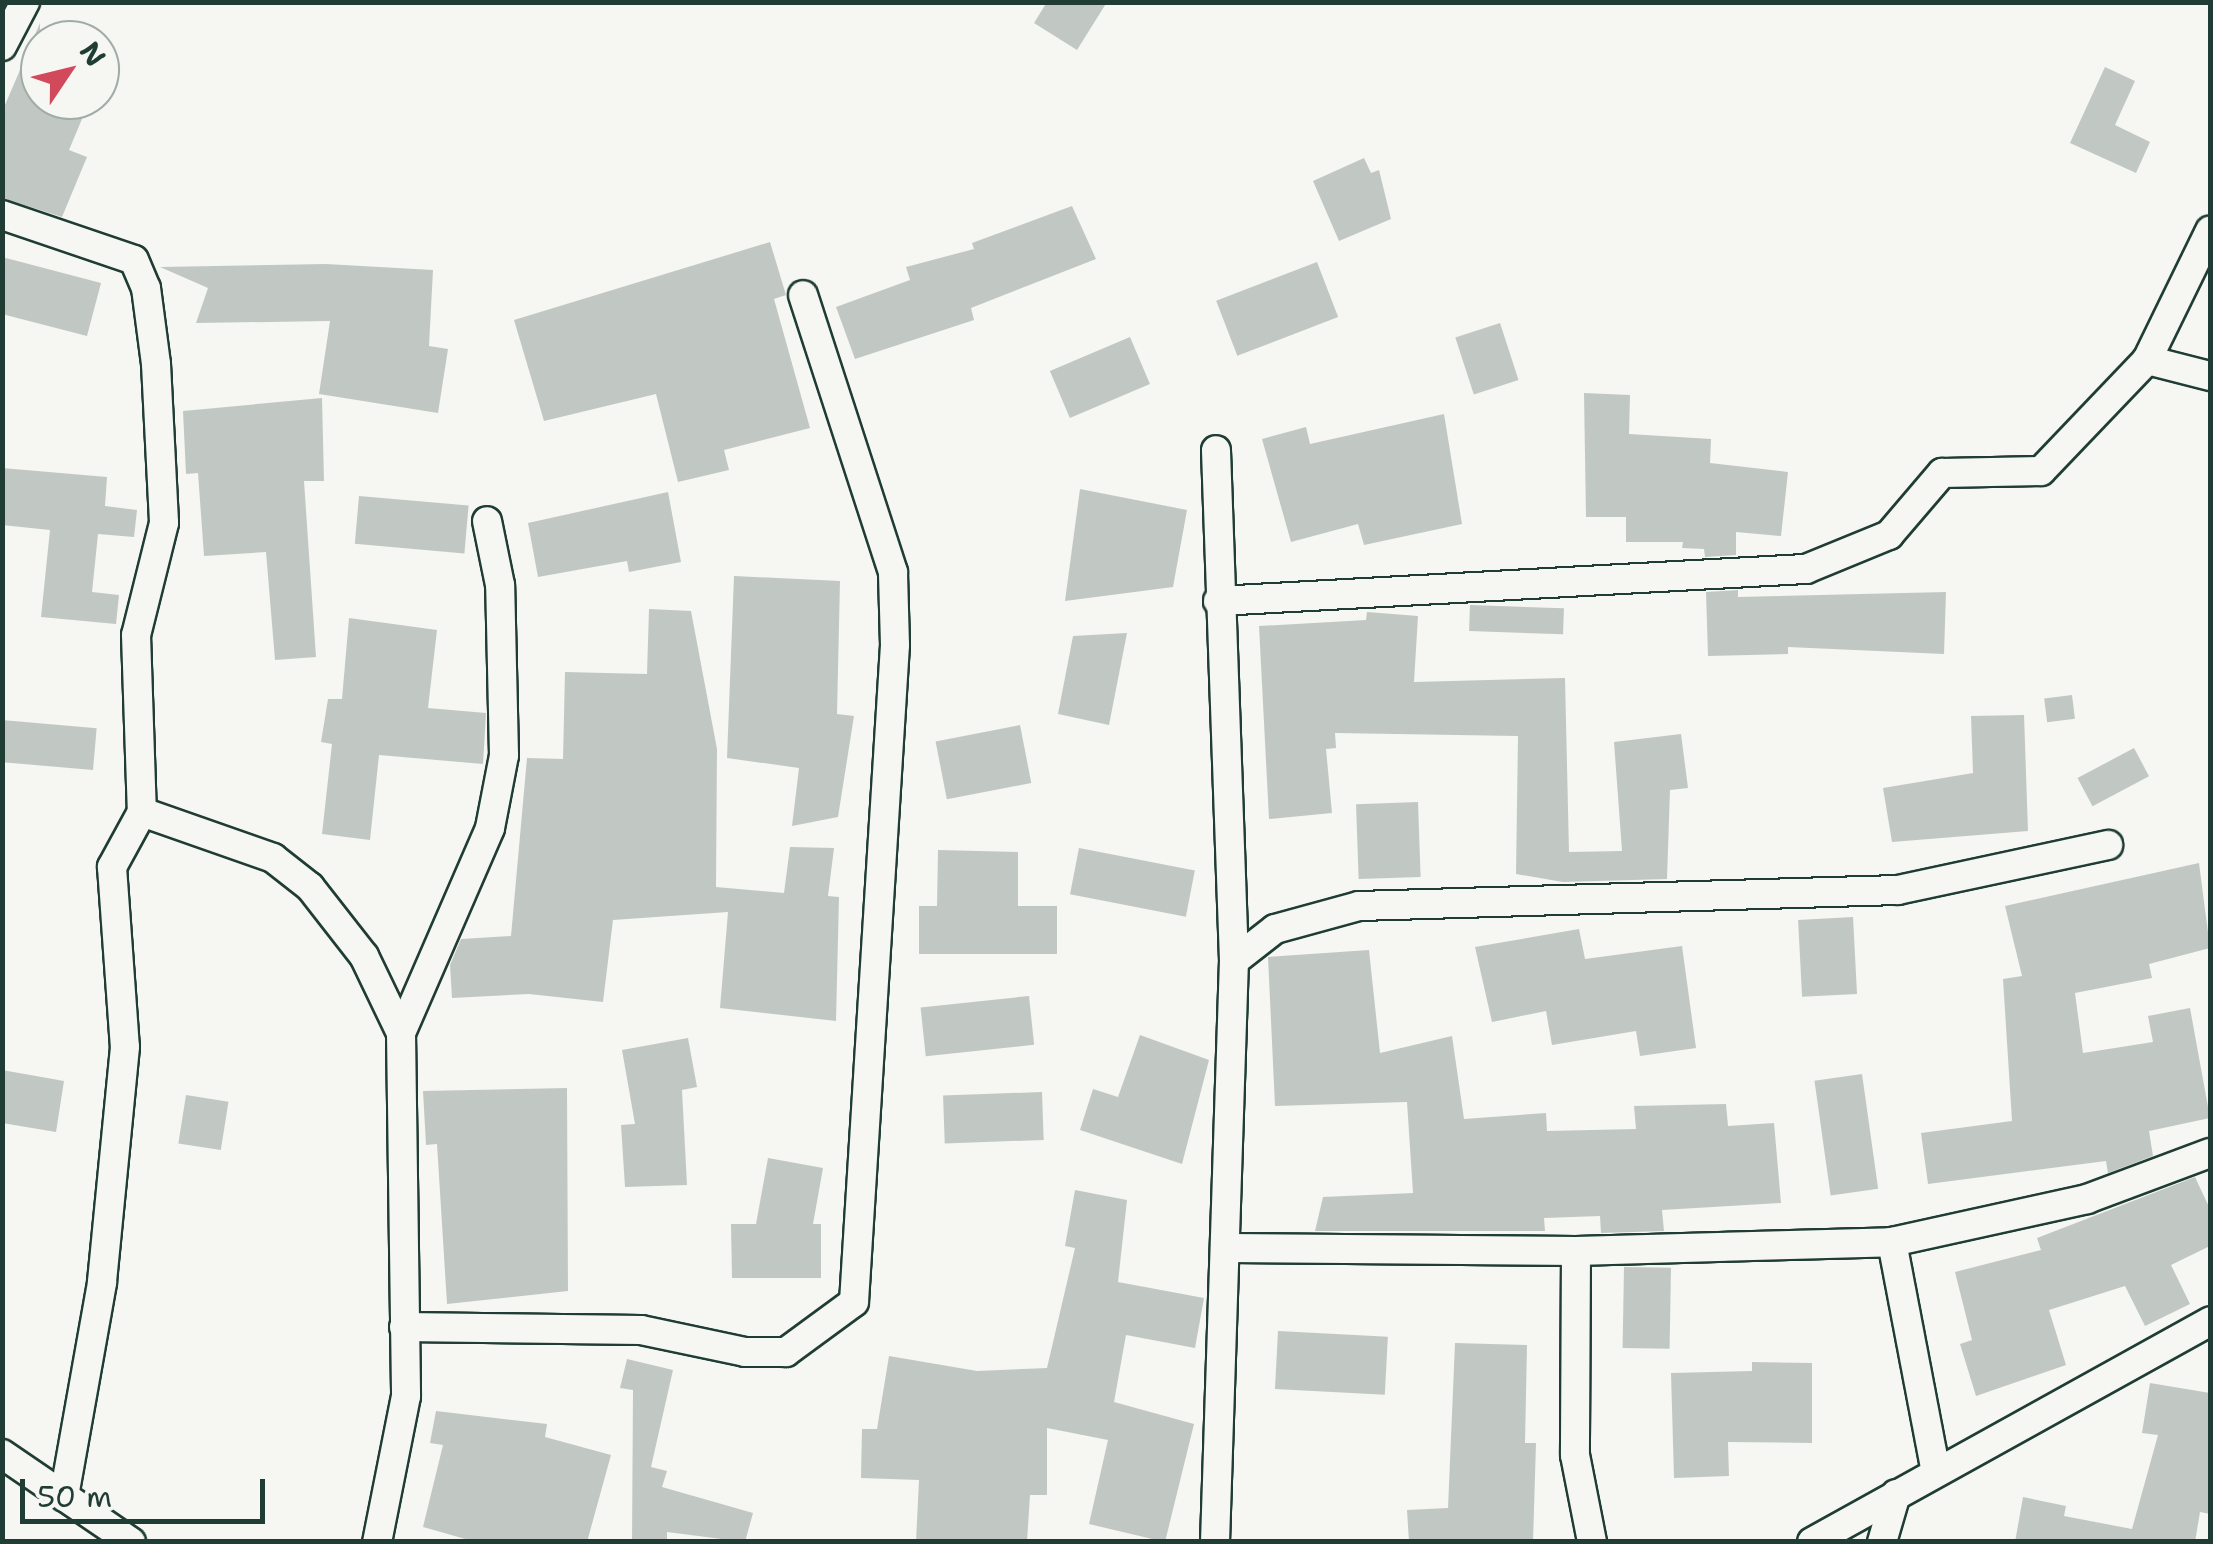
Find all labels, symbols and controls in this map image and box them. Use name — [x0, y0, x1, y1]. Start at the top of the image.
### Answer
north arrow — [20, 20, 120, 120]
text: N — [71, 34, 115, 74]
scale bar — [25, 1459, 270, 1521]
text: 50 m — [37, 1476, 112, 1517]

